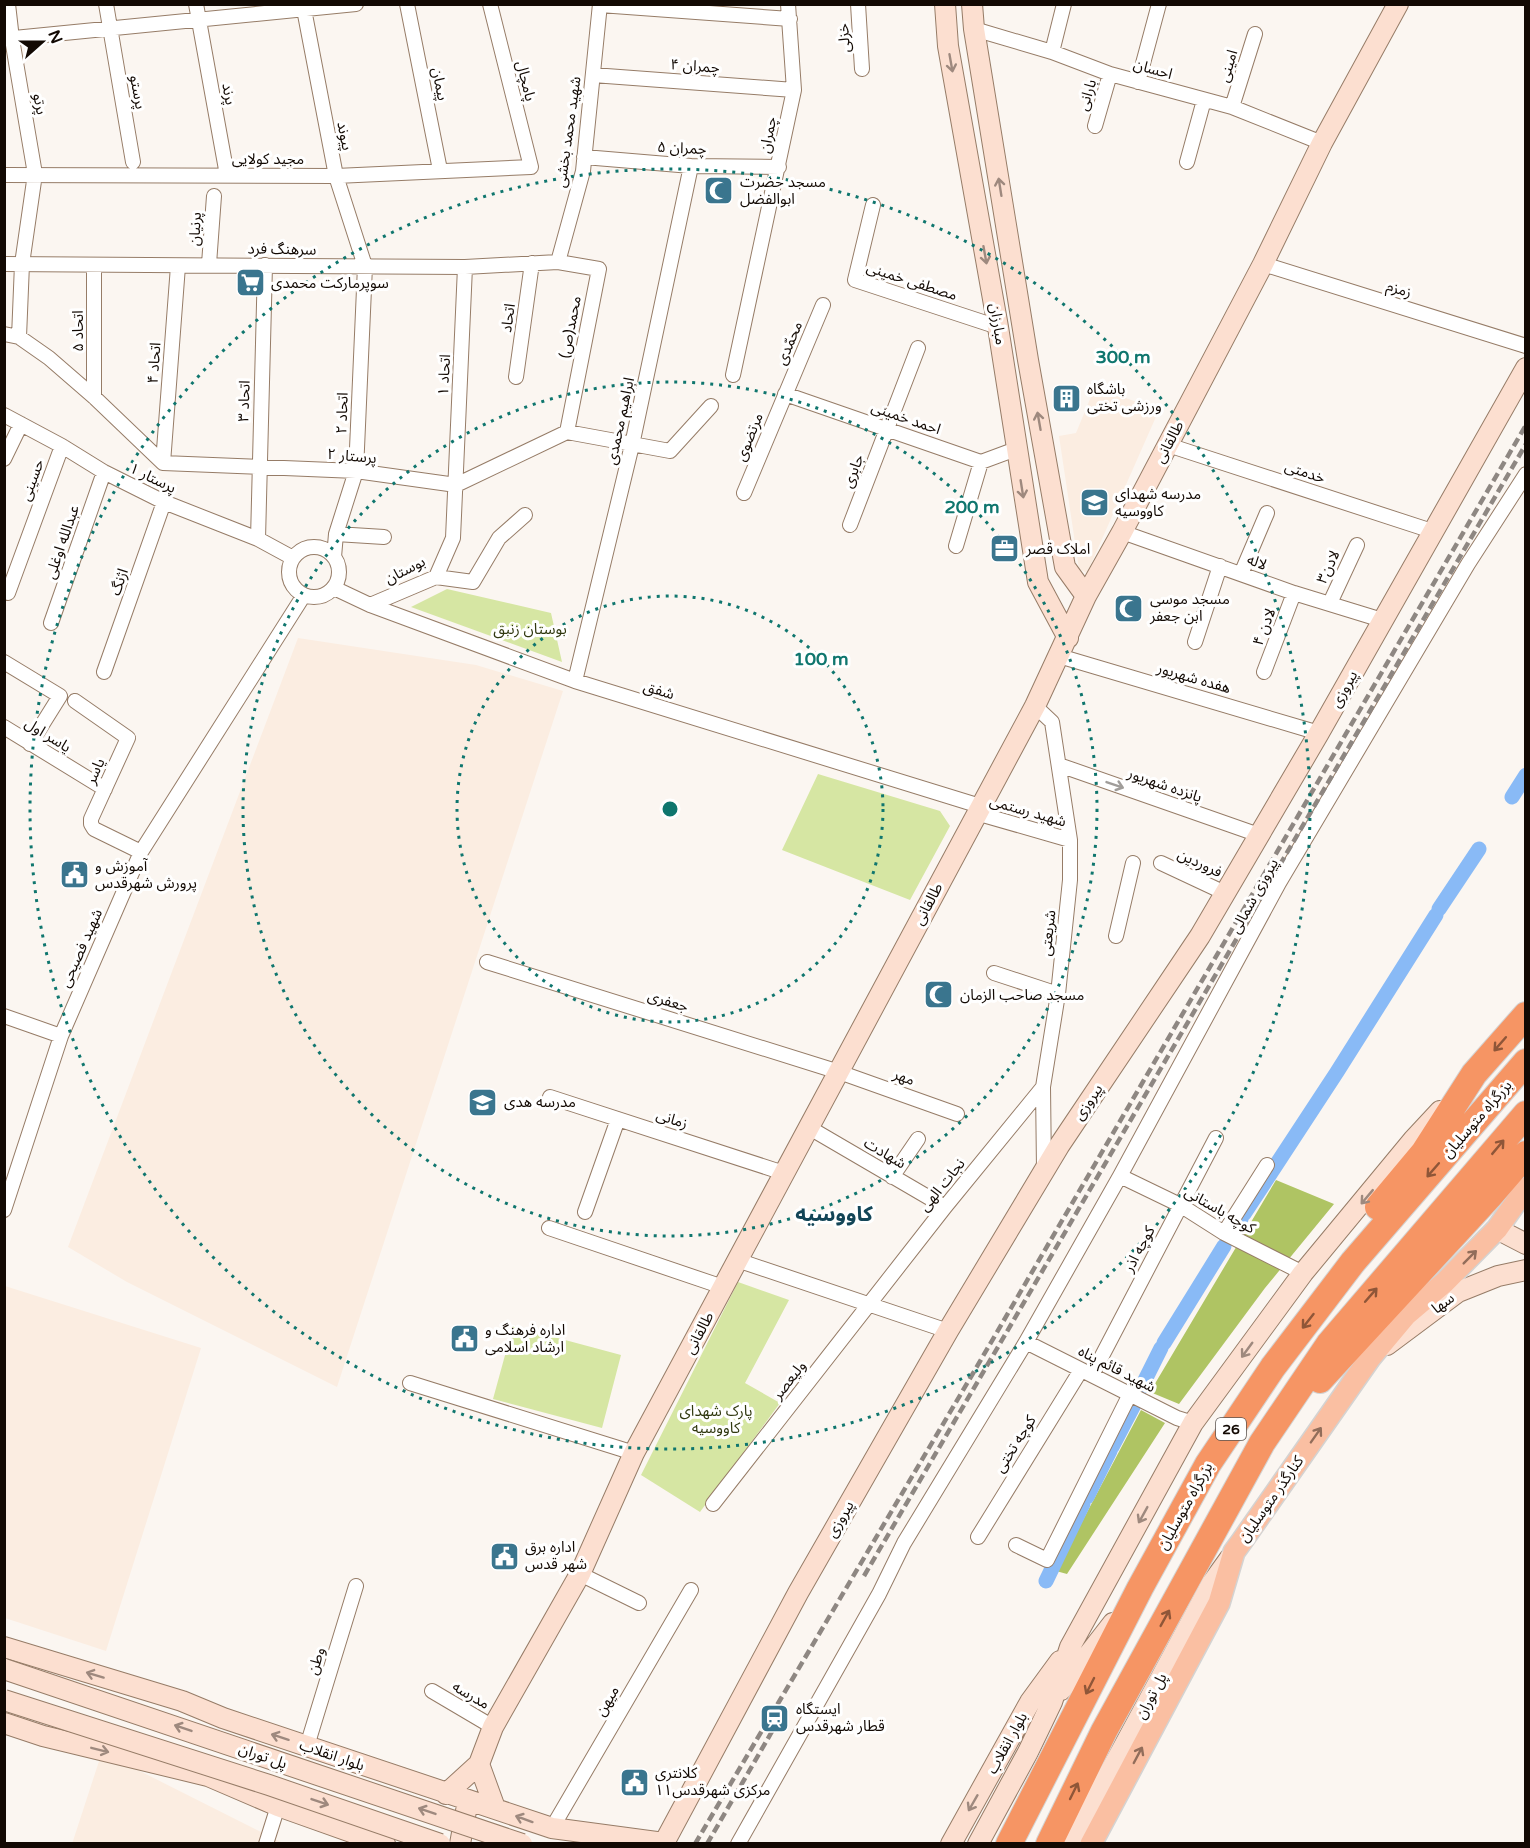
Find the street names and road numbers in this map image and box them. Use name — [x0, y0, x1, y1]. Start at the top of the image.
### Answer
street label: خزلی — [834, 23, 854, 53]
street label: امینی — [1215, 47, 1241, 85]
street label: چمران ۴ — [670, 55, 720, 78]
street label: احسان — [1131, 55, 1175, 83]
street label: پامچال — [511, 59, 540, 103]
street label: پیمان — [427, 66, 452, 102]
street label: پرستو — [125, 73, 150, 111]
street label: شهید محمد بخشی — [551, 75, 585, 189]
street label: بارانی — [1074, 77, 1100, 113]
street label: پرند — [217, 82, 240, 107]
street label: پرتو — [28, 92, 51, 116]
street label: چمران — [756, 115, 781, 155]
street label: پیوند — [332, 120, 357, 152]
street label: چمران ۵ — [657, 138, 707, 159]
street label: مجید کولایی — [232, 150, 304, 168]
street label: پرنیان — [185, 211, 206, 247]
street label: سرهنگ فرد — [247, 239, 317, 259]
street label: مصطفی خمینی — [864, 258, 960, 304]
street label: زمزم — [1384, 277, 1414, 303]
street label: محمد(ص) — [555, 294, 585, 360]
street label: اتحاد — [497, 302, 519, 334]
street label: مبارزان — [986, 302, 1010, 346]
street label: اتحاد ۵ — [69, 310, 87, 352]
street label: محمّدی — [772, 319, 806, 367]
street label: اتحاد ۴ — [144, 342, 164, 384]
street label: اتحاد ۱ — [434, 354, 454, 396]
street label: ابراهیم محمدی — [602, 376, 640, 467]
street label: اتحاد ۳ — [234, 380, 254, 422]
street label: اتحاد ۲ — [332, 392, 352, 434]
street label: احمد خمینی — [869, 398, 943, 438]
street label: مرتضوی — [731, 410, 767, 464]
street label: طالقانی — [1150, 418, 1188, 466]
street label: پرستار ۲ — [326, 445, 378, 468]
street label: جابری — [838, 451, 868, 490]
street label: حسینی — [16, 456, 48, 503]
street label: خدمتی — [1283, 457, 1328, 487]
street label: پرستار ۱ — [126, 459, 179, 498]
street label: عبدالله اوغلی — [41, 502, 83, 581]
street label: لادن۳ — [1312, 547, 1344, 587]
street label: لاله — [1245, 550, 1269, 574]
street label: بوستان — [382, 552, 428, 588]
street label: اژنگ — [106, 566, 132, 598]
street label: لادن ۴ — [1249, 606, 1279, 648]
street label: هفده شهریور — [1154, 659, 1233, 697]
street label: پیروزی — [1327, 667, 1362, 711]
street label: شفق — [641, 677, 677, 704]
street label: یاسر اول — [22, 714, 74, 756]
street label: یاسر — [81, 755, 109, 788]
street label: پانزده شهریور — [1124, 764, 1205, 807]
street label: شهید رستمی — [988, 791, 1069, 831]
street label: فروردین — [1175, 845, 1225, 881]
street label: پیروزی شمالی — [1226, 855, 1283, 937]
street label: طالقانی — [909, 880, 947, 928]
street label: شهید فصیحی — [56, 906, 106, 990]
street label: شریعتی — [1037, 909, 1059, 957]
street label: جعفری — [646, 986, 691, 1016]
street label: مهر — [890, 1065, 917, 1089]
street label: بزرگراه متوسلیان — [1438, 1076, 1516, 1162]
street label: پیروزی — [1069, 1081, 1107, 1124]
street label: زمانی — [654, 1105, 690, 1133]
street label: شهادت — [861, 1133, 909, 1173]
street label: نجات الهی — [915, 1155, 969, 1215]
street label: کوچه باستانی — [1181, 1183, 1259, 1239]
street label: کوچه اذر — [1119, 1222, 1160, 1276]
street label: سها — [1428, 1289, 1458, 1317]
street label: طالقانی — [680, 1309, 718, 1357]
street label: شهید قائم پناه — [1074, 1342, 1159, 1398]
street label: ولیعصر — [768, 1357, 810, 1404]
street label: کوچه تختی — [990, 1411, 1041, 1476]
road number: 26 — [1216, 1418, 1246, 1440]
street label: کنارگذر متوسلیان — [1235, 1452, 1308, 1546]
street label: بزرگراه متوسلیان — [1154, 1459, 1216, 1553]
street label: پیروزی — [822, 1497, 859, 1541]
street label: وطن — [303, 1645, 329, 1677]
street label: پل توران — [1131, 1670, 1172, 1723]
street label: مدرسه — [449, 1677, 493, 1713]
street label: میهن — [591, 1683, 623, 1719]
street label: بلوار انقلاب — [983, 1709, 1031, 1777]
street label: بلوار انقلاب — [297, 1735, 367, 1775]
street label: پل توران — [236, 1739, 290, 1774]

